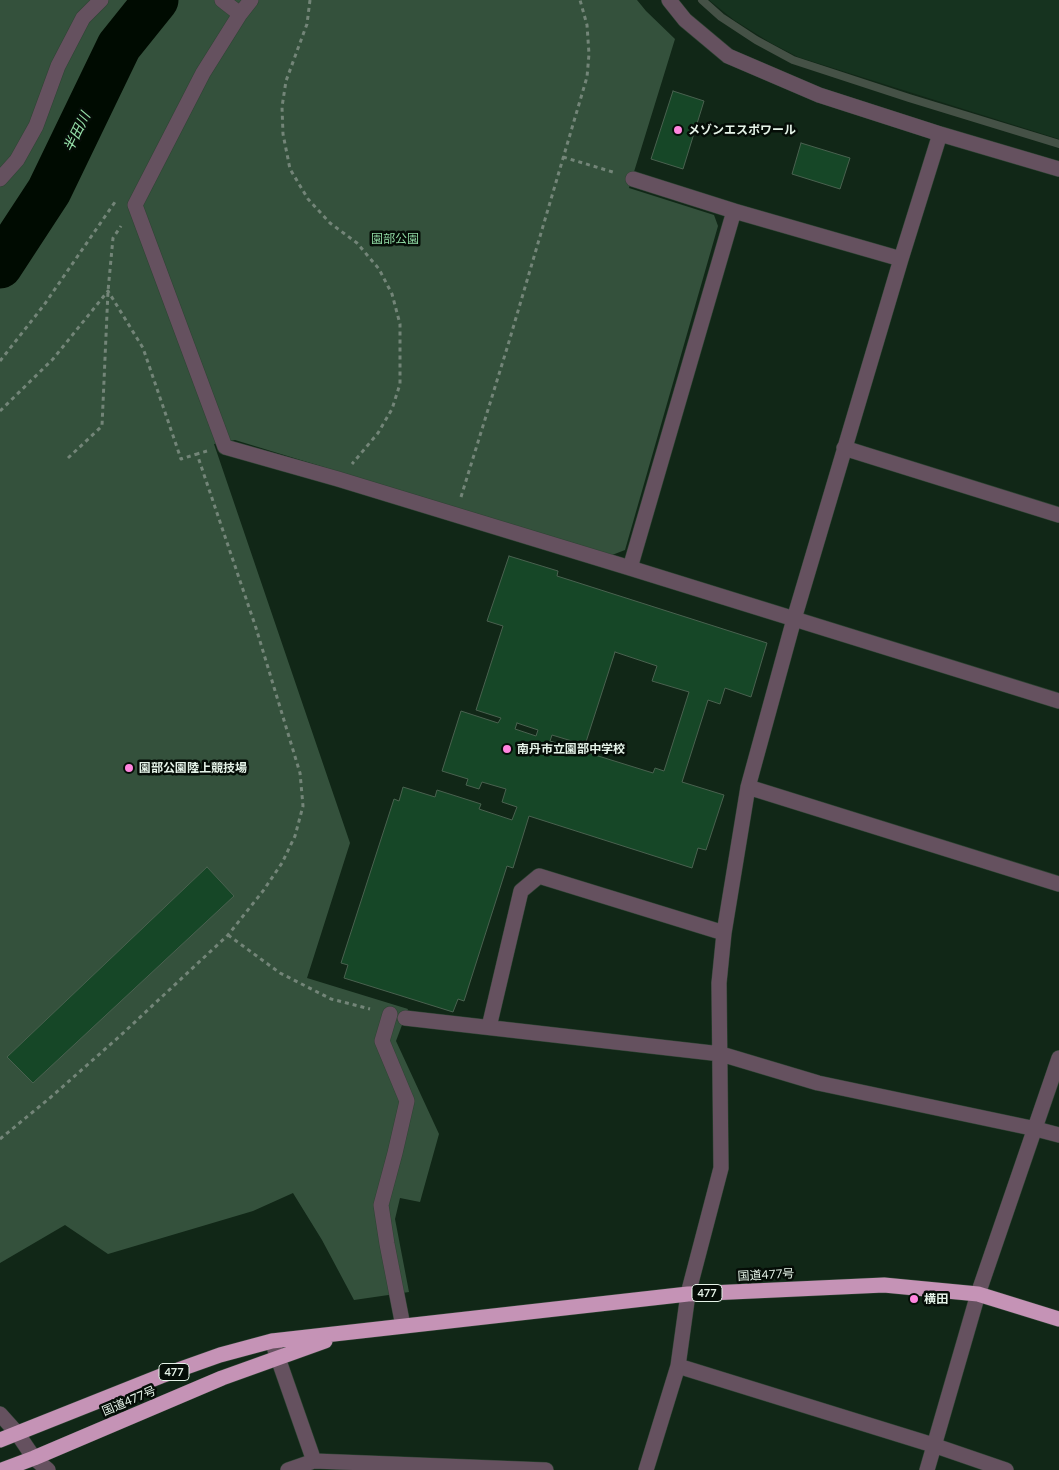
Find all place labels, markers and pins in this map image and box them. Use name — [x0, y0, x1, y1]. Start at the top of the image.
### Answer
place label: メゾンエスポワール — [688, 123, 796, 137]
marker: メゾンエスポワール — [672, 124, 684, 136]
place label: 南丹市立園部中学校 — [517, 742, 625, 756]
marker: 南丹市立園部中学校 — [501, 743, 513, 755]
place label: 園部公園陸上競技場 — [139, 761, 247, 775]
marker: 園部公園陸上競技場 — [123, 762, 135, 774]
place label: 横田 — [924, 1292, 948, 1306]
marker: 横田 — [908, 1293, 920, 1305]

